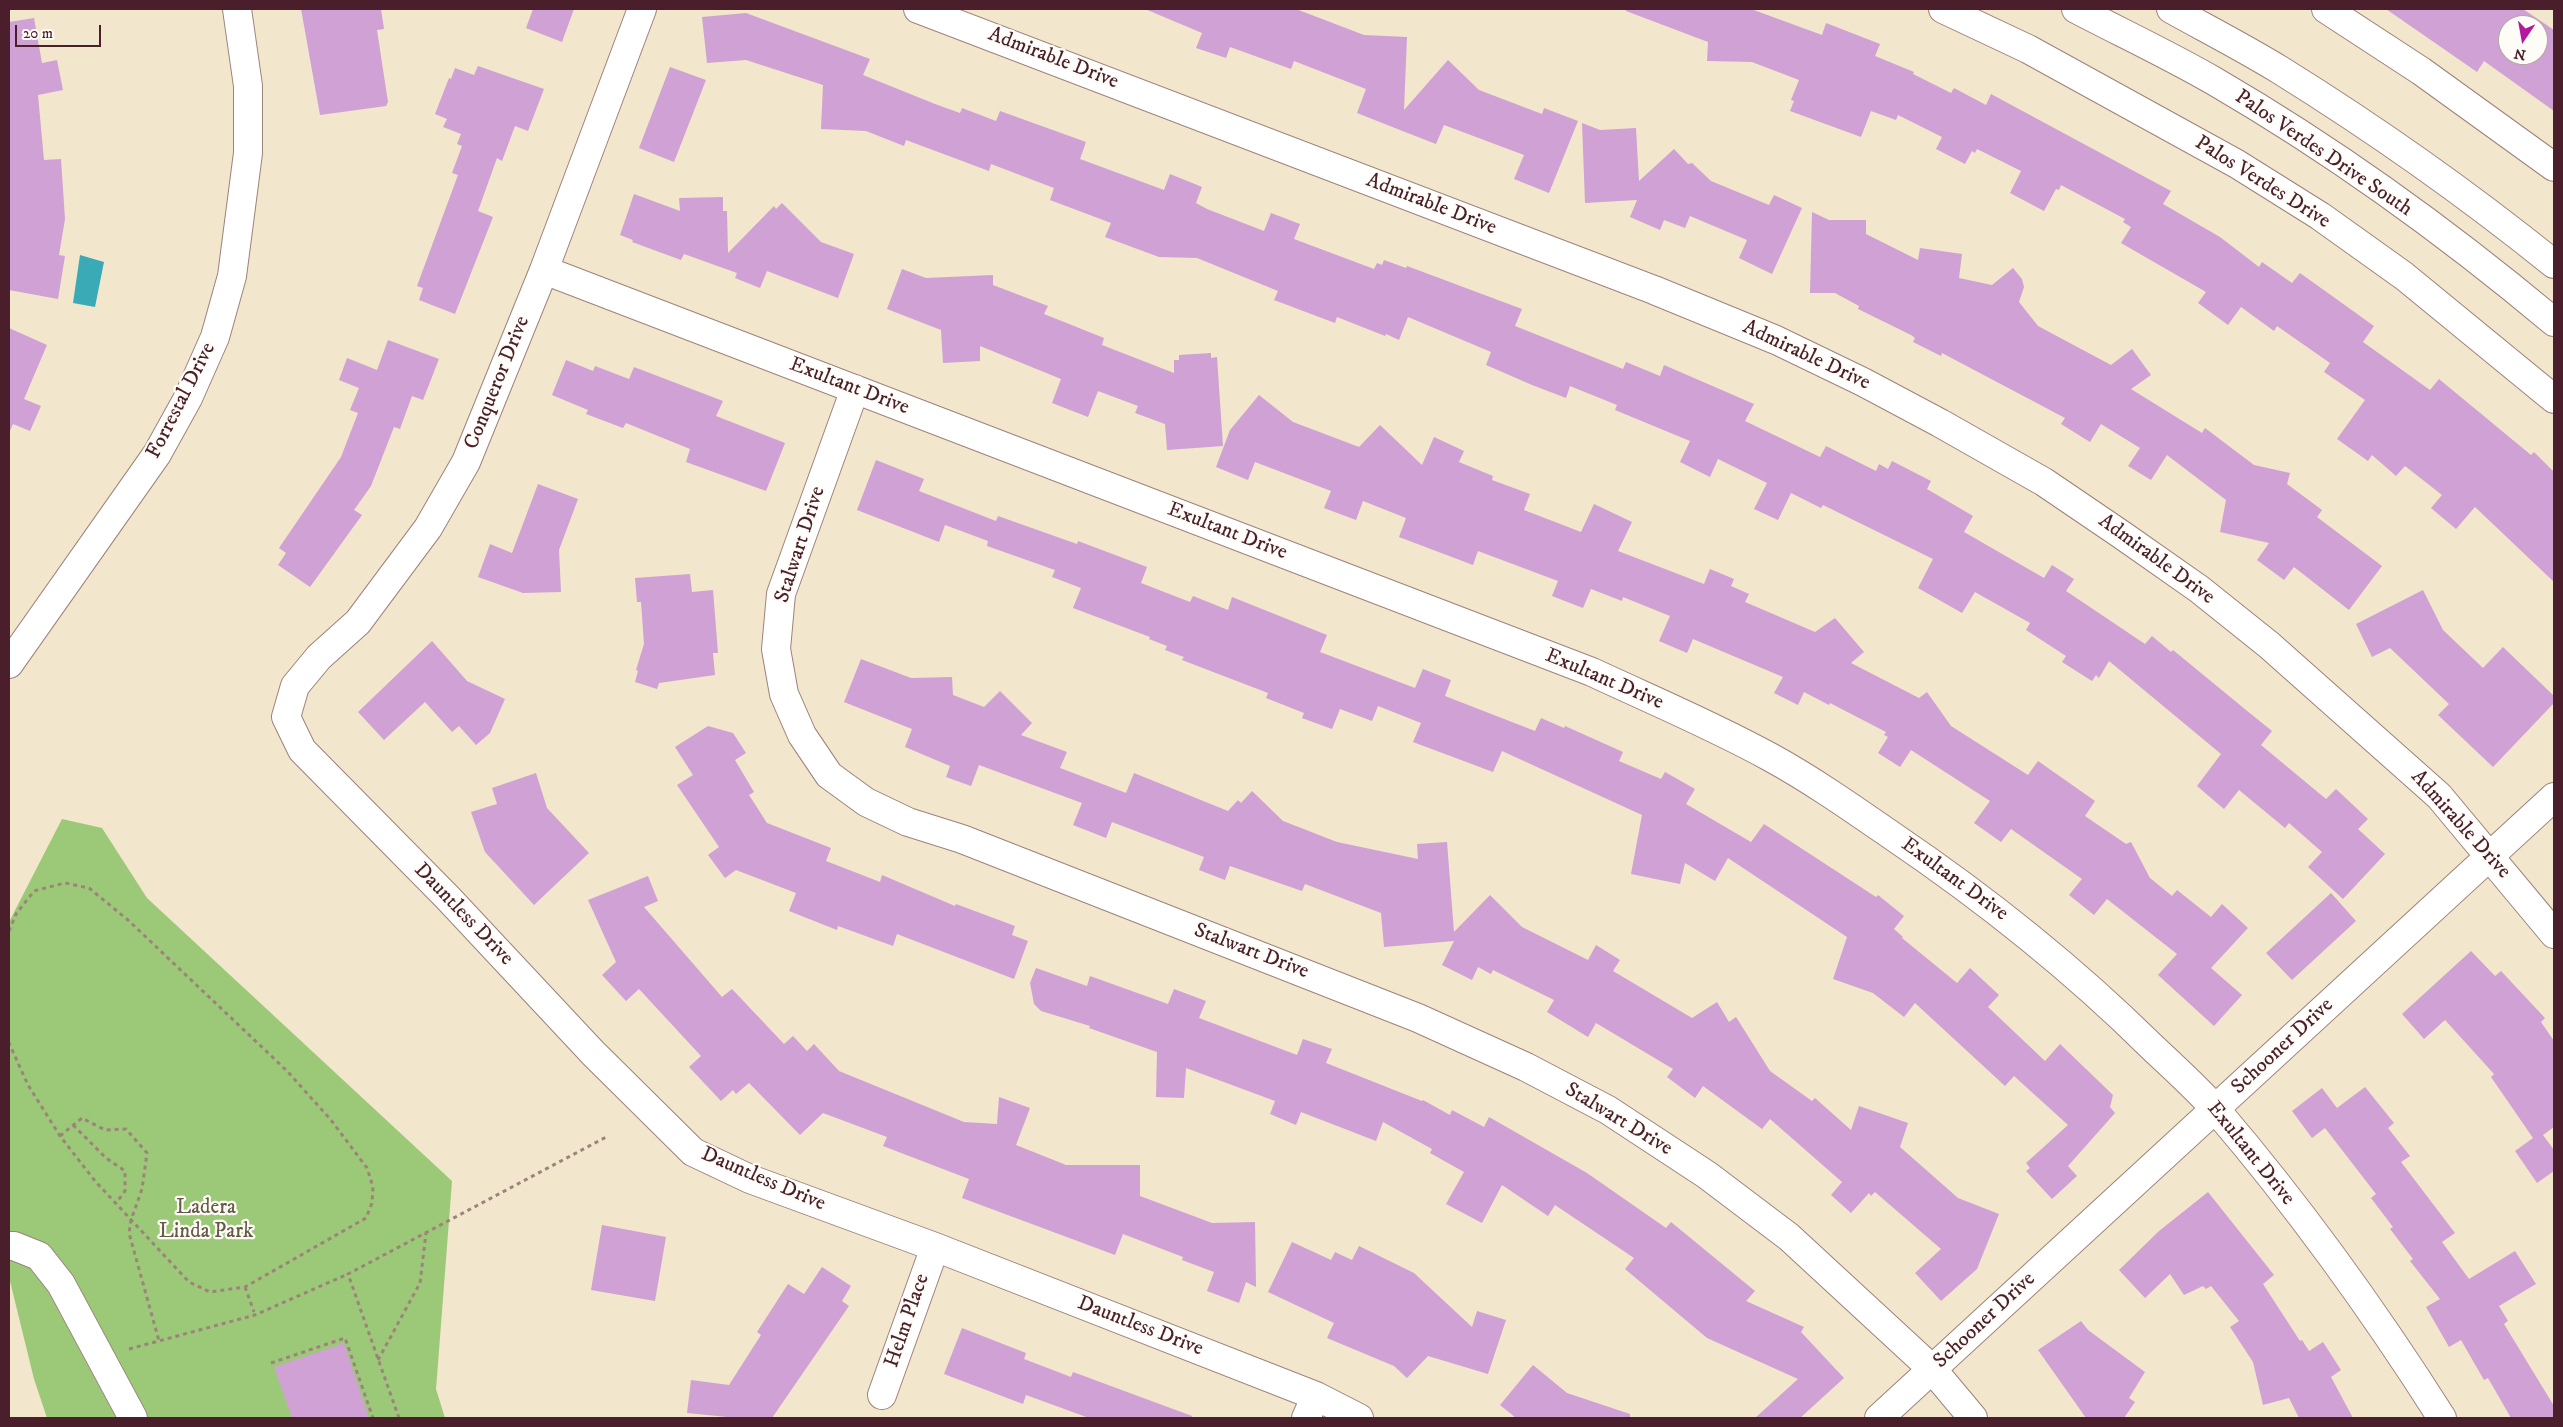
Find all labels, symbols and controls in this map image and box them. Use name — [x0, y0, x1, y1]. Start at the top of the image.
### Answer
scale bar — [18, 15, 104, 47]
north arrow — [2498, 15, 2548, 65]
street label: Admirable Drive — [984, 23, 1122, 95]
text: 20 m — [23, 24, 53, 43]
text: N — [2513, 44, 2528, 64]
street label: Palos Verdes Drive South — [2229, 85, 2417, 223]
street label: Palos Verdes Drive — [2190, 131, 2334, 235]
street label: Admirable Drive — [1362, 169, 1500, 241]
street label: Conqueror Drive — [460, 313, 536, 453]
street label: Admirable Drive — [1738, 315, 1874, 397]
street label: Forrestal Drive — [142, 339, 222, 463]
street label: Exultant Drive — [786, 353, 912, 421]
street label: Stalwart Drive — [770, 484, 832, 606]
street label: Exultant Drive — [1164, 498, 1290, 566]
street label: Admirable Drive — [2093, 509, 2219, 611]
street label: Exultant Drive — [1541, 644, 1667, 716]
street label: Admirable Drive — [2405, 765, 2515, 885]
street label: Exultant Drive — [1896, 833, 2012, 927]
street label: Dauntless Drive — [408, 859, 518, 971]
street label: Stalwart Drive — [1190, 919, 1312, 985]
street label: Schooner Drive — [2227, 993, 2339, 1101]
street label: Stalwart Drive — [1560, 1078, 1676, 1162]
street label: Exultant Drive — [2201, 1097, 2299, 1211]
street label: Dauntless Drive — [697, 1143, 829, 1217]
park label: Ladera Linda Park — [159, 1196, 253, 1246]
street label: Schooner Drive — [1929, 1267, 2041, 1375]
street label: Helm Place — [880, 1271, 936, 1371]
street label: Dauntless Drive — [1074, 1291, 1206, 1363]

